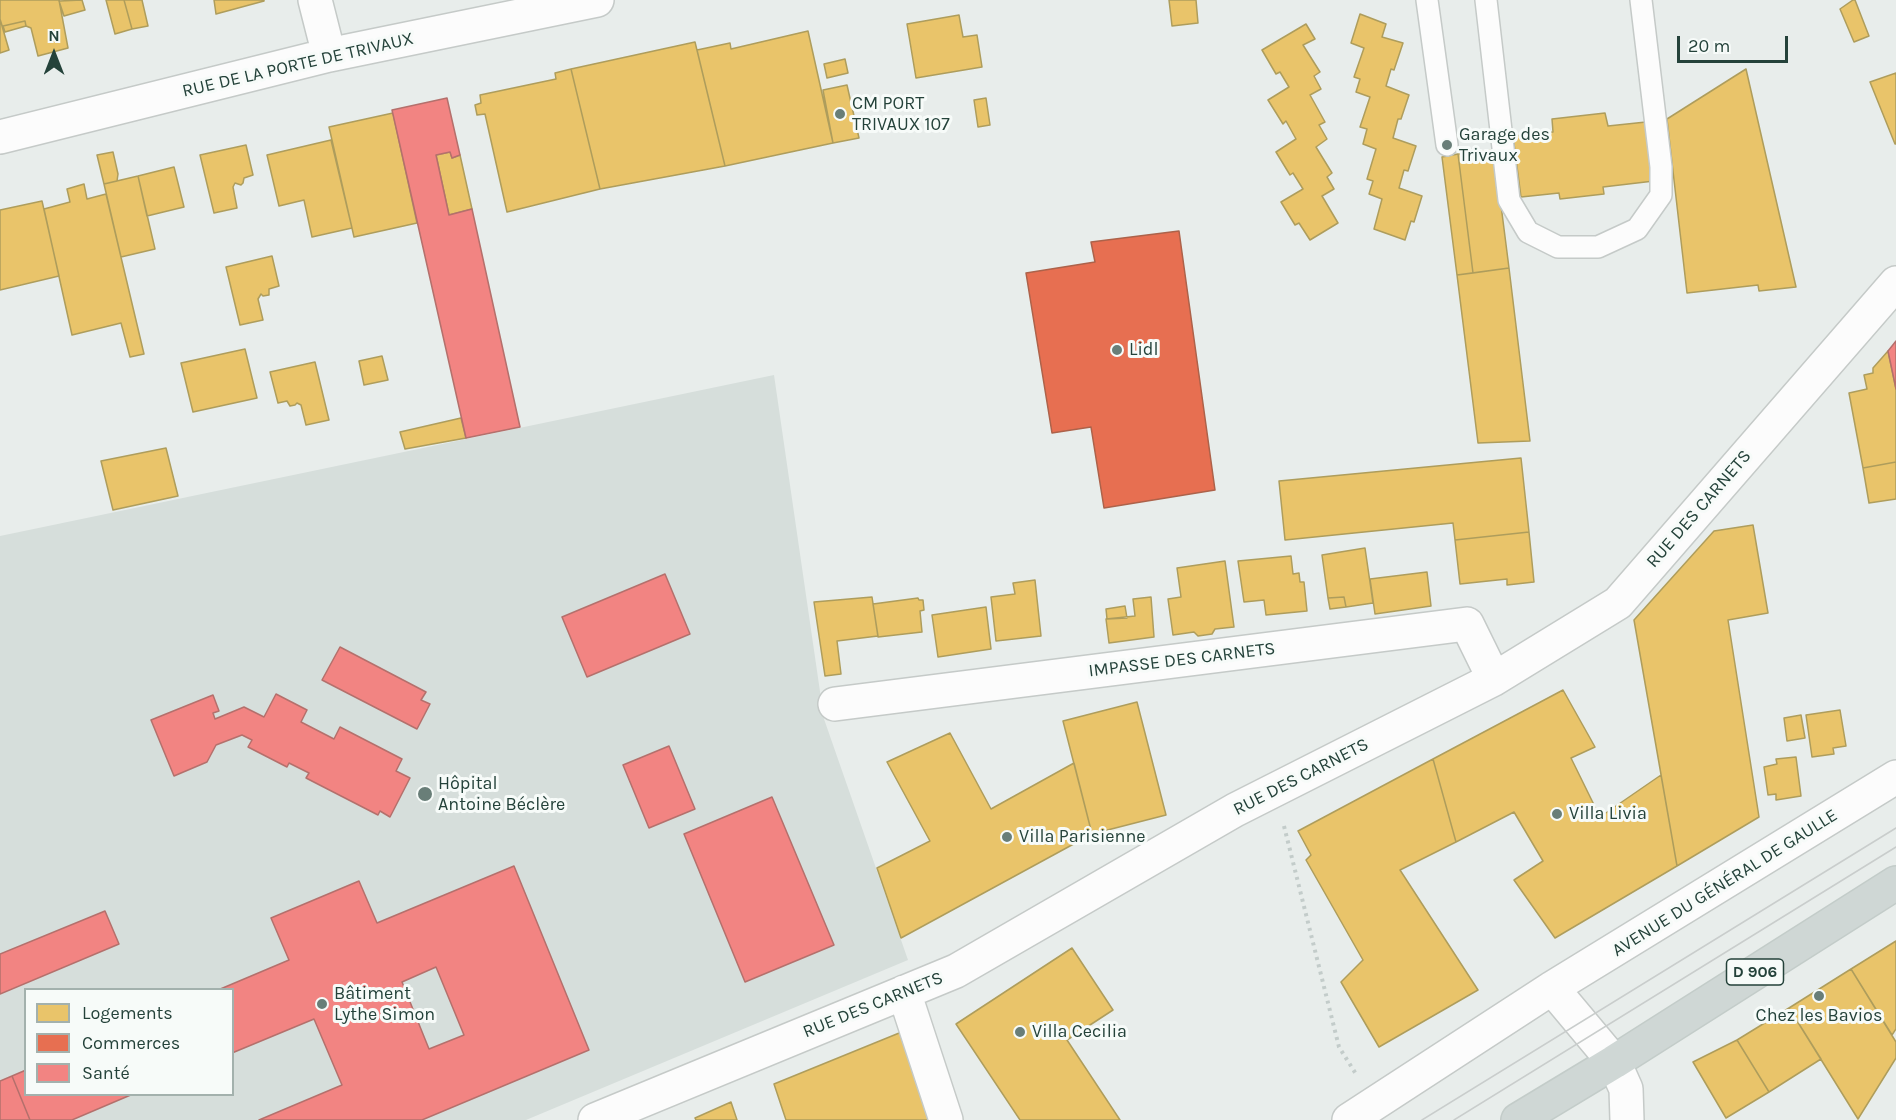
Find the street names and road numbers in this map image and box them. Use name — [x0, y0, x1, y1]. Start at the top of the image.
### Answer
street label: RUE DE LA PORTE DE TRIVAUX — [180, 28, 416, 102]
street label: RUE DES CARNETS — [1642, 446, 1756, 572]
street label: IMPASSE DES CARNETS — [1087, 638, 1277, 682]
street label: RUE DES CARNETS — [1230, 734, 1372, 820]
street label: AVENUE DU GÉNÉRAL DE GAULLE — [1608, 805, 1842, 961]
road number: D 906 — [1726, 959, 1784, 985]
street label: RUE DES CARNETS — [800, 967, 946, 1043]

